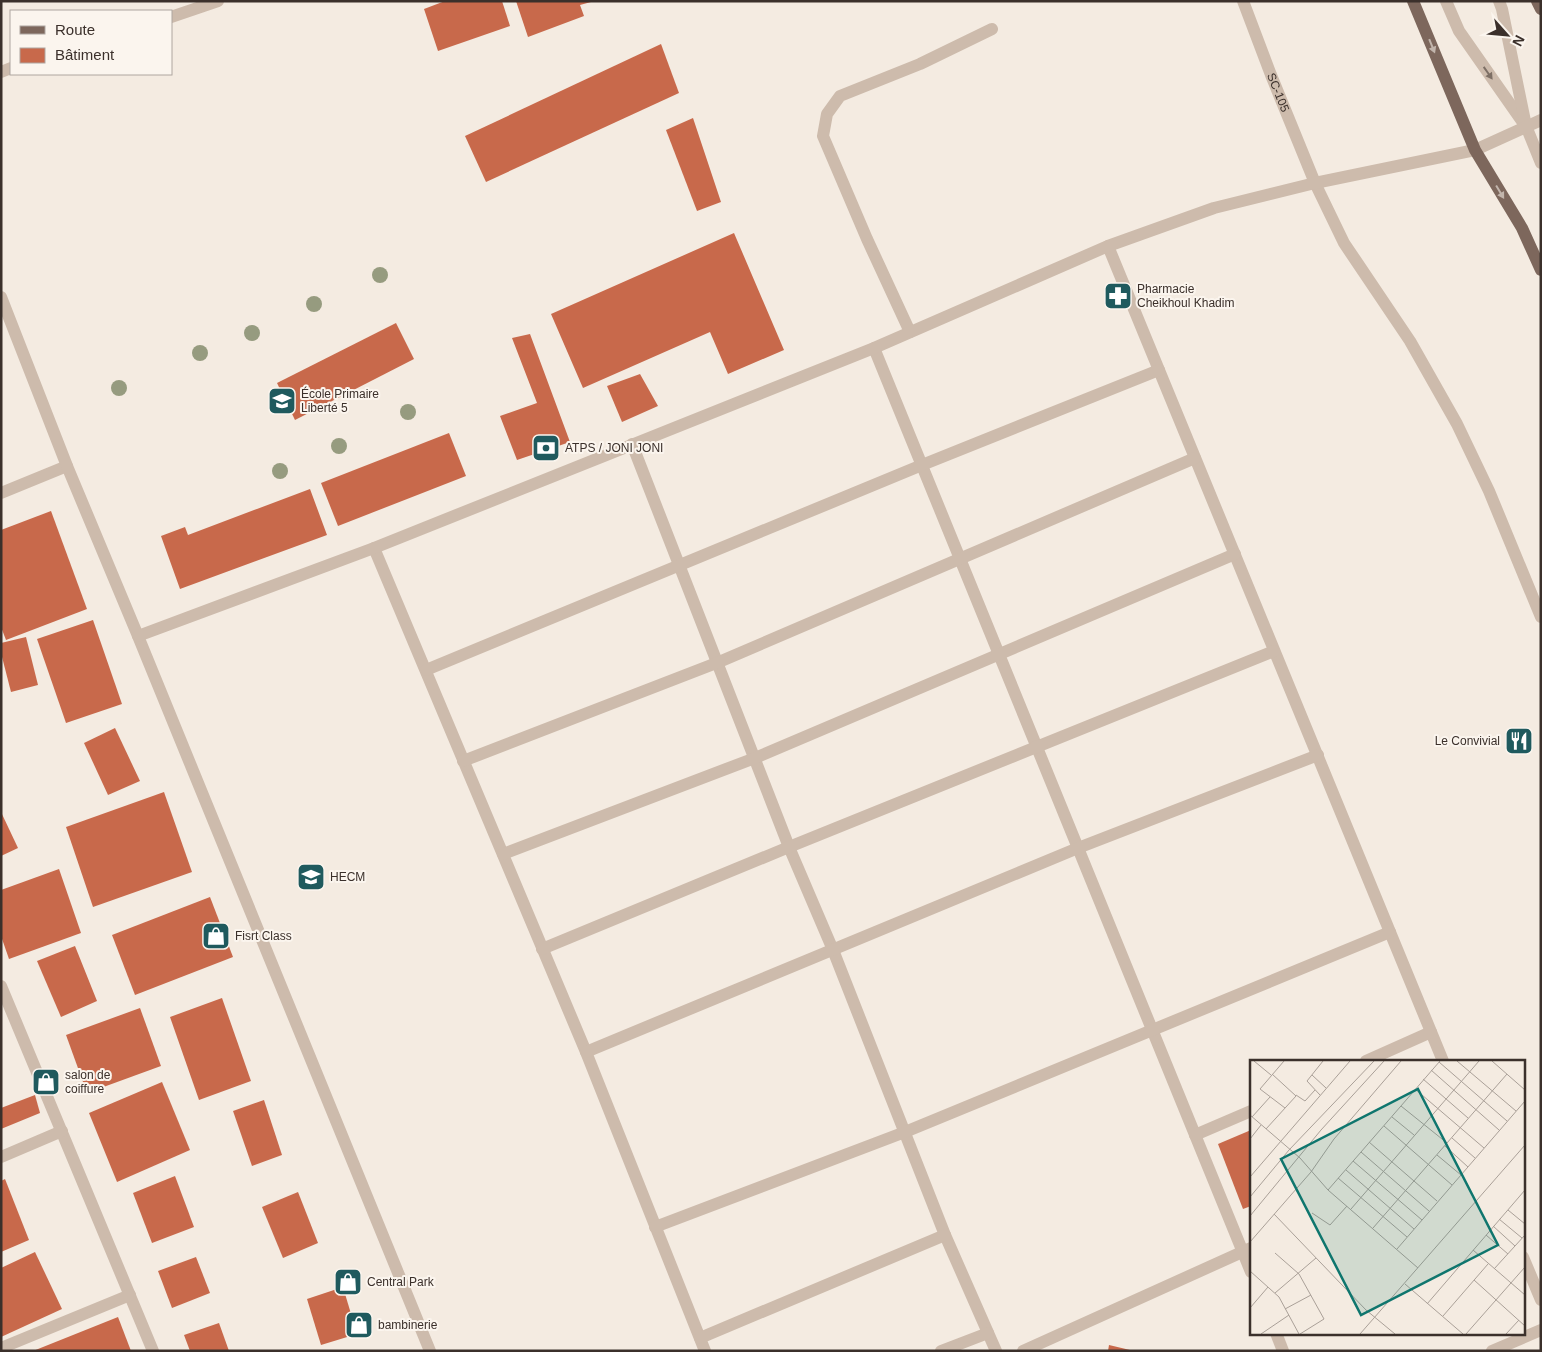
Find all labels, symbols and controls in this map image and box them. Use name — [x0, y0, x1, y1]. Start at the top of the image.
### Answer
legend — [10, 10, 172, 75]
north arrow — [1482, 10, 1532, 60]
text: Route — [55, 21, 95, 38]
text: N — [1509, 33, 1528, 49]
one-way arrow — [1428, 39, 1436, 54]
text: Bâtiment — [55, 46, 115, 63]
one-way arrow — [1483, 66, 1493, 80]
street label: SC-105 — [1264, 71, 1292, 114]
one-way arrow — [1496, 185, 1505, 198]
pharmacy icon: Pharmacie Cheikhoul Khadim — [1103, 281, 1133, 311]
place label: Pharmacie Cheikhoul Khadim — [1137, 282, 1234, 310]
school or university icon: École Primaire Liberté 5 — [267, 386, 297, 416]
place label: École Primaire Liberté 5 — [301, 386, 379, 415]
bank icon: ATPS / JONI JONI — [531, 433, 561, 463]
place label: ATPS / JONI JONI — [565, 441, 663, 455]
restaurant icon: Le Convivial — [1504, 726, 1534, 756]
place label: Le Convivial — [1435, 734, 1500, 748]
school or university icon: HECM — [296, 862, 326, 892]
place label: HECM — [330, 870, 365, 884]
shop icon: Fisrt Class — [201, 921, 231, 951]
place label: Fisrt Class — [235, 929, 292, 943]
inset map — [1250, 1060, 1524, 1334]
shop icon: salon de coiffure — [31, 1067, 61, 1097]
place label: salon de coiffure — [65, 1068, 111, 1096]
shop icon: Central Park — [333, 1267, 363, 1297]
place label: Central Park — [367, 1275, 435, 1289]
shop icon: bambinerie — [344, 1310, 374, 1340]
place label: bambinerie — [378, 1318, 438, 1332]

